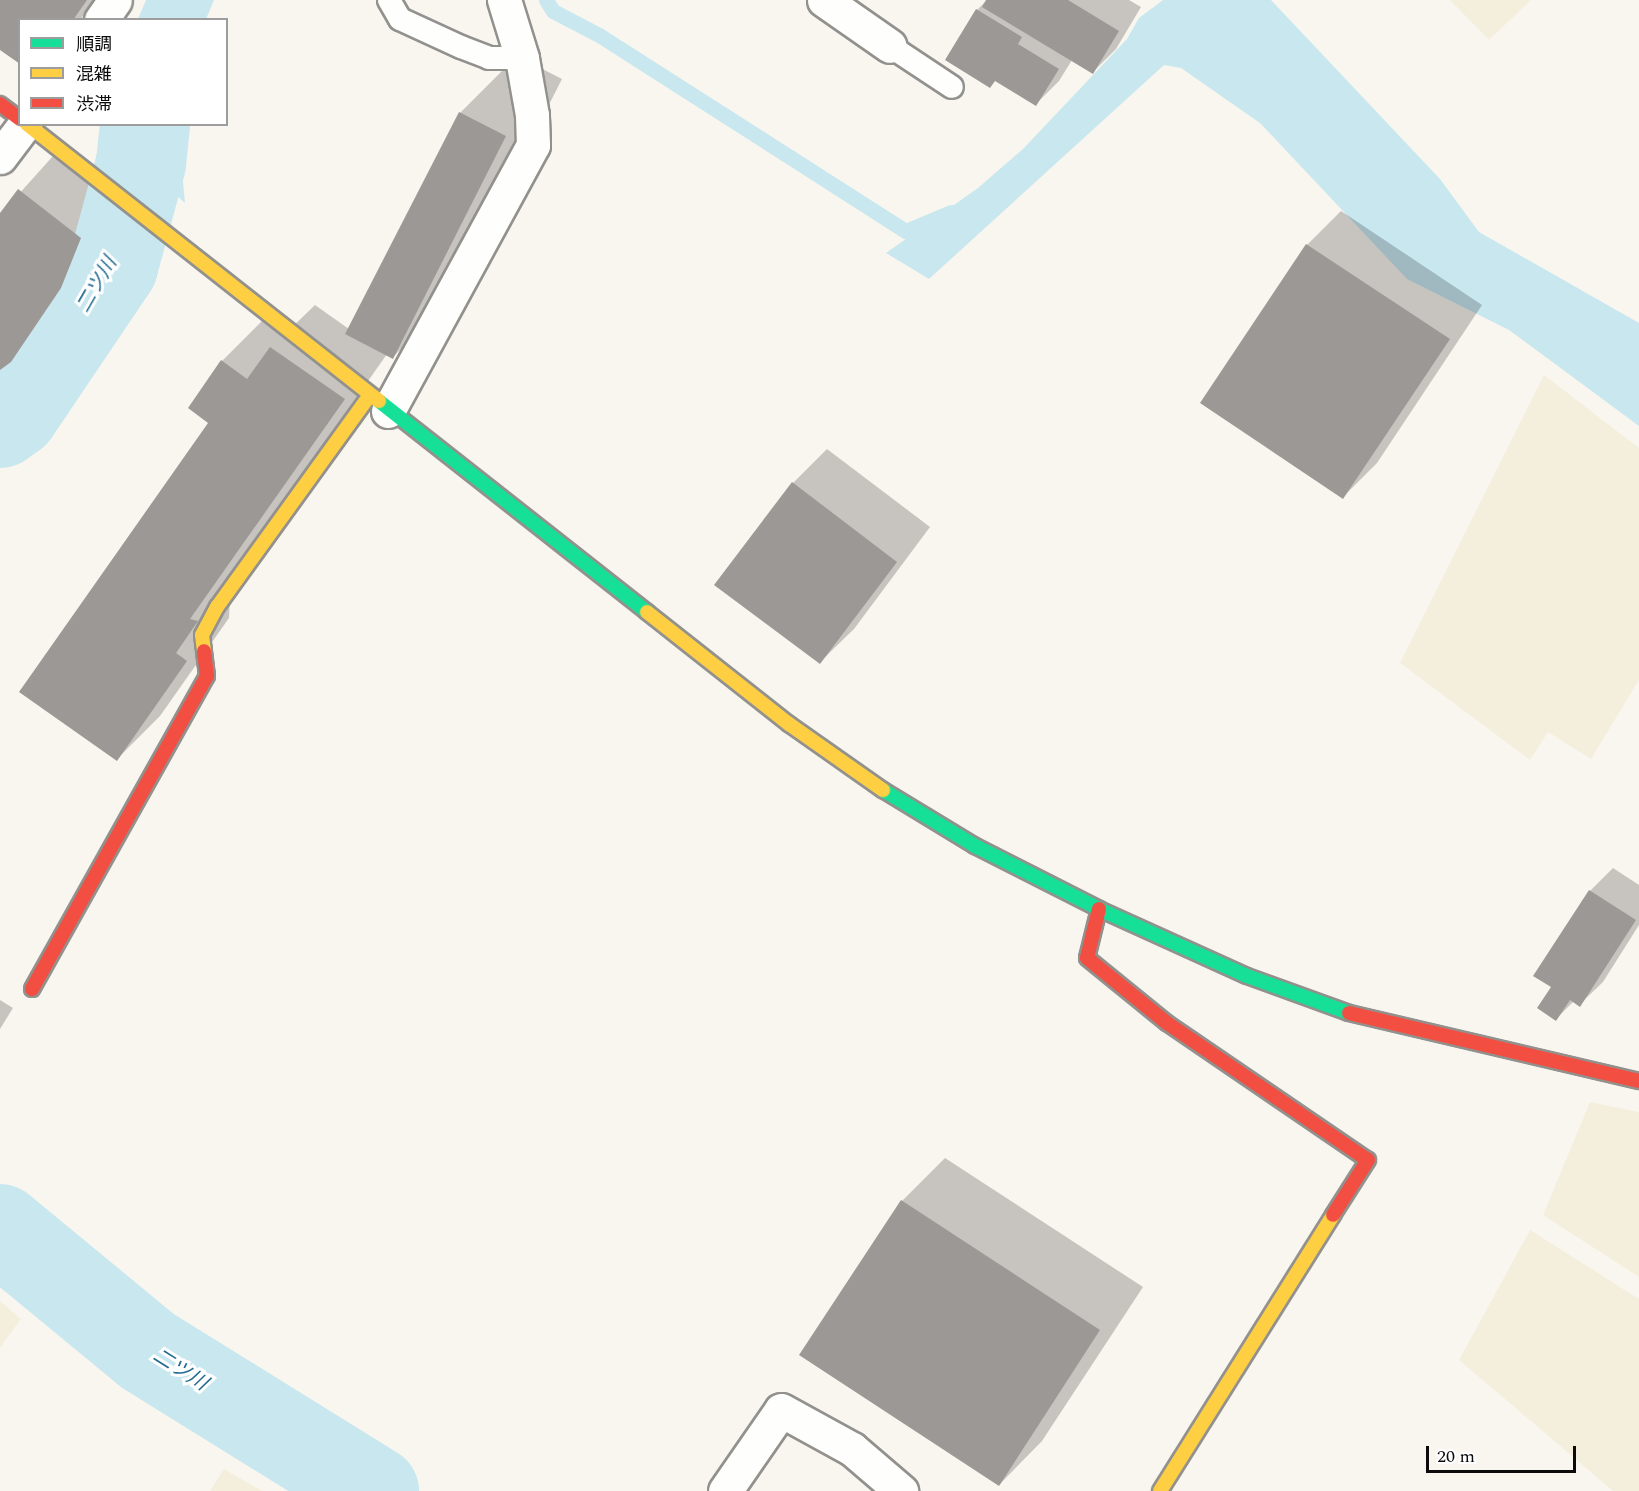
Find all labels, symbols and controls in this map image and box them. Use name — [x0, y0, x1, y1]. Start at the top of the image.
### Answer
legend — [18, 18, 228, 126]
text: 順調 — [76, 31, 112, 58]
text: 混雑 — [76, 61, 112, 88]
text: 渋滞 — [76, 91, 112, 118]
water label: 二ツ川 — [72, 253, 122, 317]
water label: 二ツ川 — [148, 1344, 212, 1396]
scale bar — [1429, 1434, 1579, 1472]
text: 20 m — [1437, 1443, 1475, 1470]

